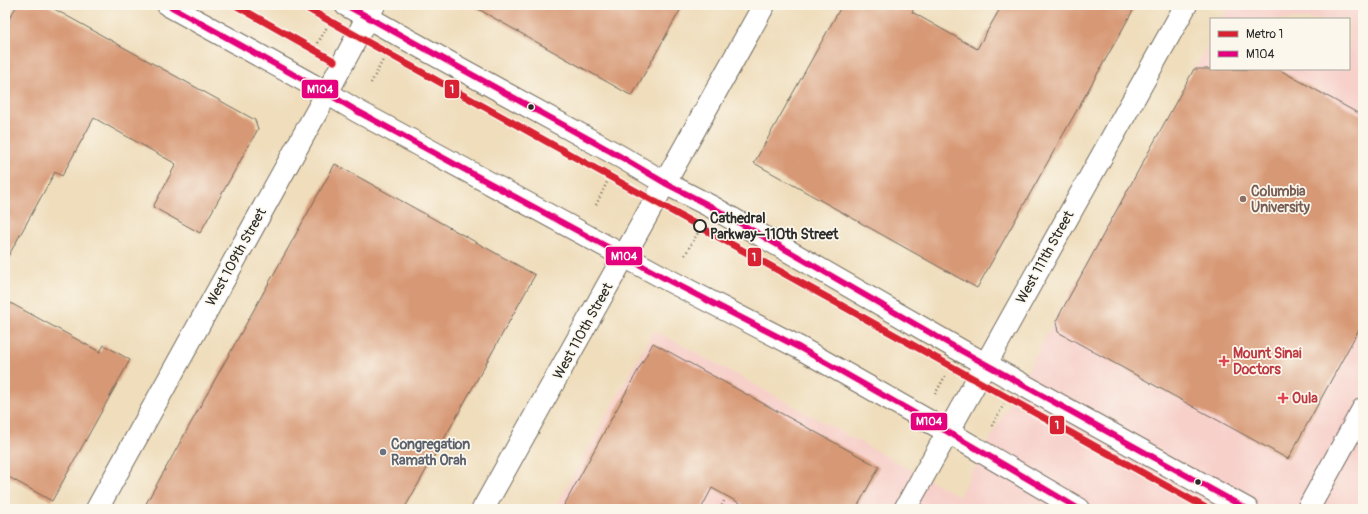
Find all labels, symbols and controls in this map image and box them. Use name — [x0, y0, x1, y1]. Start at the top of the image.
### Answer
legend — [1210, 18, 1350, 70]
text: Metro 1 — [1246, 27, 1283, 42]
text: M104 — [1246, 47, 1275, 62]
line badge: M104 — [301, 79, 339, 99]
line badge: 1 — [444, 79, 460, 99]
text: M104 — [307, 83, 334, 96]
text: 1 — [450, 83, 454, 96]
unlabelled marker — [526, 102, 536, 112]
place label: Columbia University — [1251, 183, 1310, 216]
marker: Columbia University — [1238, 194, 1248, 204]
street label: West 109th Street — [202, 205, 270, 309]
street label: West 111th Street — [1012, 207, 1078, 306]
place label: Cathedral Parkway–110th Street — [710, 210, 839, 243]
marker: Cathedral Parkway–110th Street — [693, 219, 707, 233]
line badge: M104 — [605, 246, 643, 266]
line badge: 1 — [747, 247, 762, 267]
text: M104 — [611, 250, 638, 263]
text: 1 — [752, 251, 756, 264]
street label: West 110th Street — [549, 280, 617, 382]
place label: Mount Sinai Doctors — [1233, 345, 1302, 378]
marker: Mount Sinai Doctors — [1218, 355, 1230, 367]
place label: Oula — [1292, 390, 1318, 407]
marker: Oula — [1277, 392, 1289, 404]
line badge: M104 — [910, 412, 948, 431]
text: M104 — [916, 415, 943, 428]
line badge: 1 — [1049, 415, 1065, 435]
text: 1 — [1055, 419, 1059, 432]
place label: Congregation Ramath Orah — [391, 436, 470, 469]
marker: Congregation Ramath Orah — [378, 447, 388, 457]
unlabelled marker — [1193, 477, 1203, 487]

